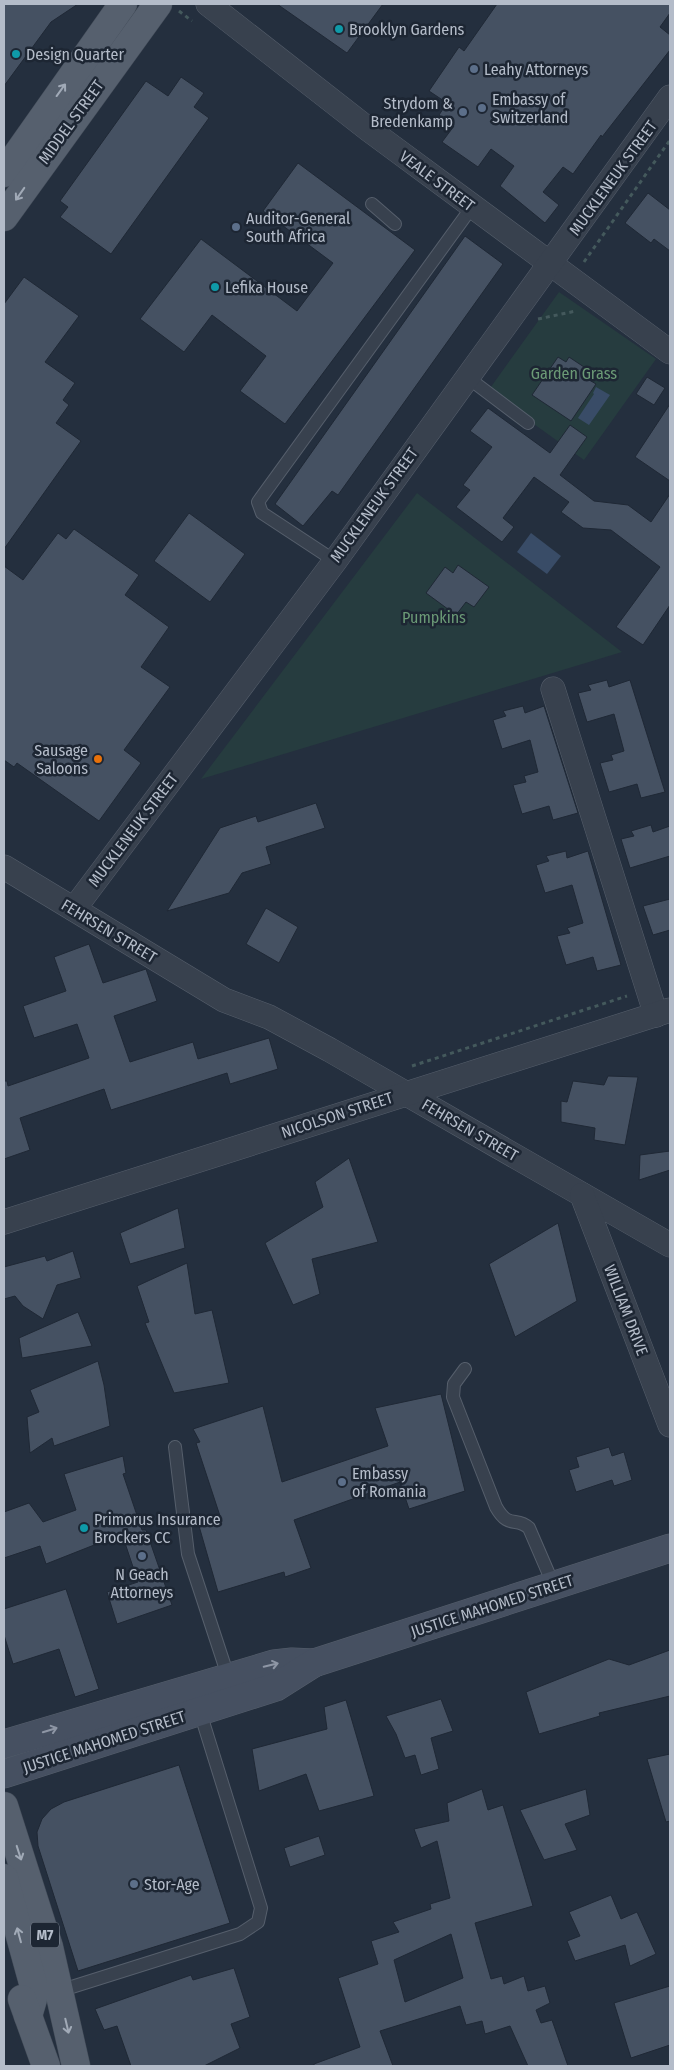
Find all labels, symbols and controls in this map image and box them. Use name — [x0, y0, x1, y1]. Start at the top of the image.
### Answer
place label: Brooklyn Gardens — [349, 20, 465, 39]
marker: Brooklyn Gardens — [333, 23, 345, 35]
place label: Design Quarter — [26, 45, 125, 64]
marker: Design Quarter — [10, 48, 22, 60]
place label: Leahy Attorneys — [484, 60, 588, 79]
marker: Leahy Attorneys — [468, 63, 480, 75]
street label: MIDDEL STREET — [34, 76, 108, 167]
one-way arrow — [55, 84, 66, 98]
place label: Embassy of Switzerland — [492, 90, 568, 127]
place label: Strydom & Bredenkamp — [370, 94, 453, 131]
marker: Embassy of Switzerland — [476, 102, 488, 114]
marker: Strydom & Bredenkamp — [457, 106, 469, 118]
street label: MUCKLENEUK STREET — [565, 117, 661, 239]
street label: VEALE STREET — [396, 147, 479, 216]
one-way arrow — [15, 187, 25, 201]
place label: Auditor-General South Africa — [246, 209, 350, 246]
marker: Auditor-General South Africa — [230, 221, 242, 233]
place label: Lefika House — [225, 278, 308, 297]
marker: Lefika House — [209, 281, 221, 293]
park label: Garden Grass — [531, 364, 617, 383]
street label: MUCKLENEUK STREET — [326, 444, 422, 566]
park label: Pumpkins — [402, 608, 466, 627]
place label: Sausage Saloons — [34, 741, 88, 778]
marker: Sausage Saloons — [92, 753, 104, 765]
street label: MUCKLENEUK STREET — [84, 769, 182, 890]
street label: FEHRSEN STREET — [58, 895, 161, 967]
street label: NICOLSON STREET — [279, 1088, 396, 1142]
street label: FEHRSEN STREET — [419, 1095, 522, 1165]
street label: WILLIAM DRIVE — [600, 1262, 652, 1358]
place label: Embassy of Romania — [352, 1464, 427, 1501]
marker: Embassy of Romania — [336, 1476, 348, 1488]
place label: Primorus Insurance Brockers CC — [94, 1510, 221, 1547]
marker: Primorus Insurance Brockers CC — [78, 1522, 90, 1534]
marker: N Geach Attorneys — [136, 1550, 148, 1562]
place label: N Geach Attorneys — [111, 1565, 174, 1602]
street label: JUSTICE MAHOMED STREET — [408, 1571, 576, 1641]
one-way arrow — [262, 1660, 278, 1669]
street label: JUSTICE MAHOMED STREET — [20, 1707, 188, 1777]
one-way arrow — [42, 1725, 58, 1735]
one-way arrow — [15, 1844, 24, 1860]
place label: Stor-Age — [144, 1875, 200, 1894]
marker: Stor-Age — [128, 1878, 140, 1890]
road number: M7 — [31, 1922, 59, 1948]
one-way arrow — [14, 1927, 24, 1943]
one-way arrow — [63, 2017, 72, 2033]

